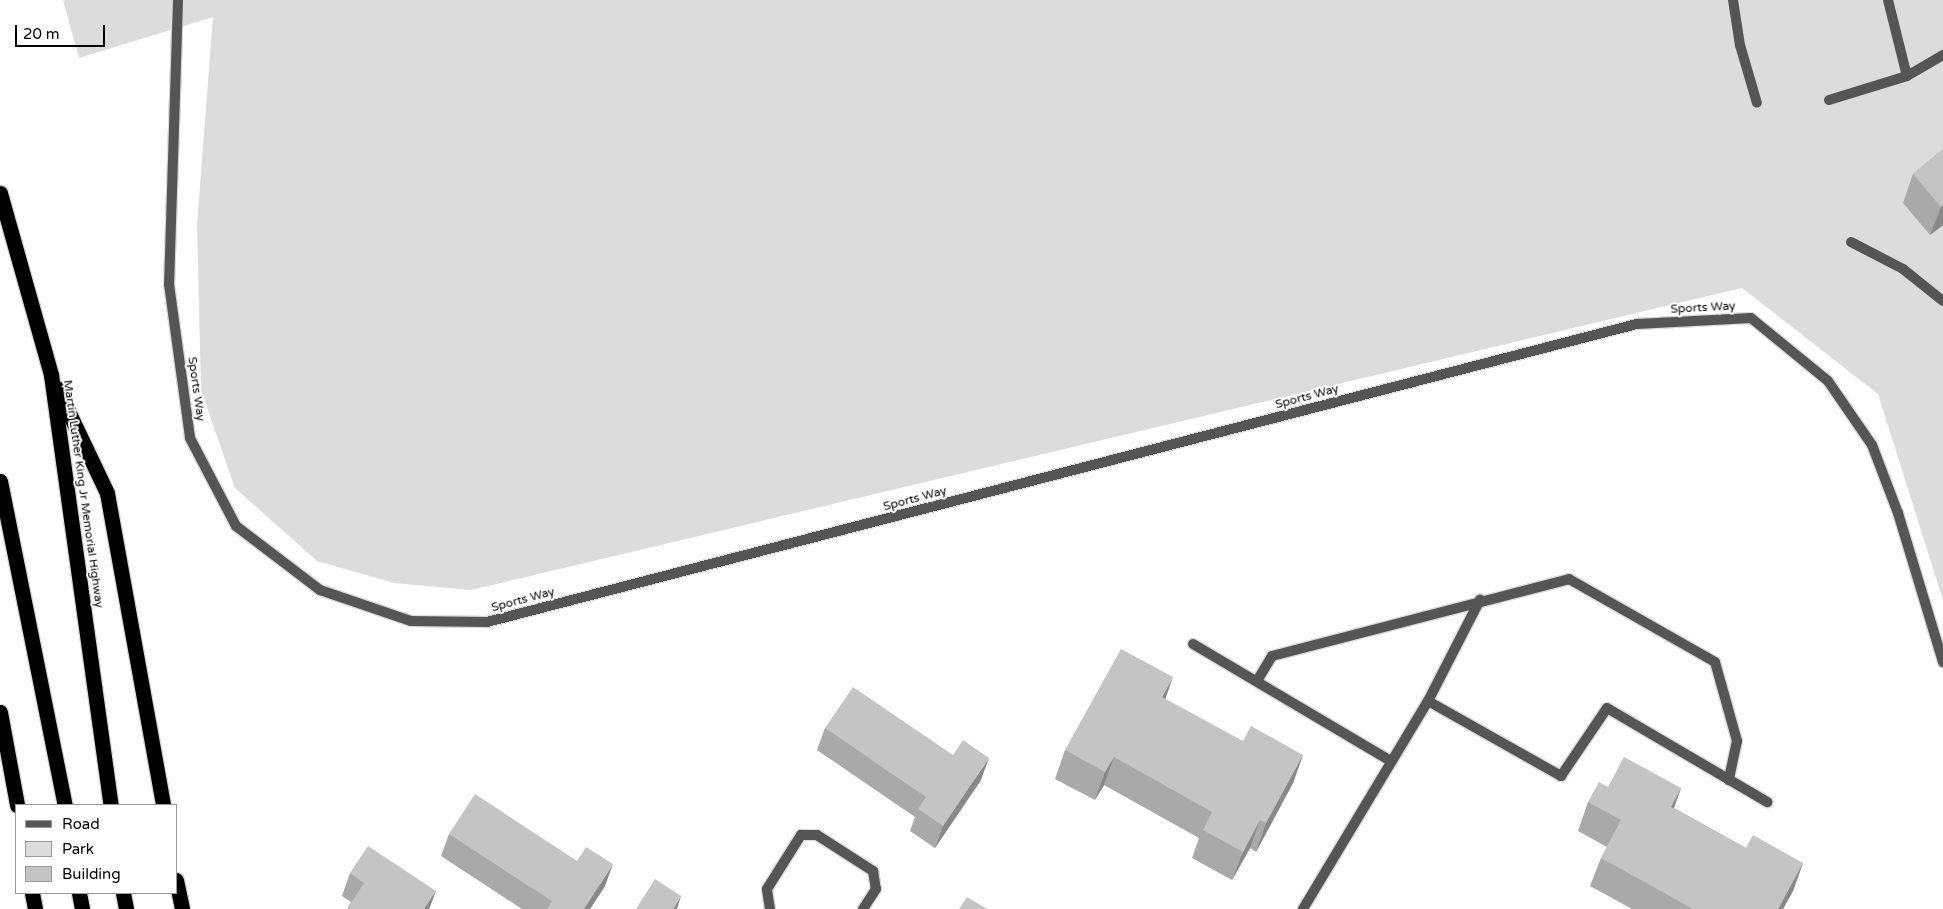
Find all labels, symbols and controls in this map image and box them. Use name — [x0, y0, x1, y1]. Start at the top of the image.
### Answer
scale bar — [18, 15, 108, 47]
text: 20 m — [23, 25, 60, 43]
street label: Sports Way — [1670, 299, 1736, 317]
street label: Sports Way — [184, 356, 208, 422]
street label: Martin Luther King Jr Memorial Highway — [60, 379, 106, 609]
street label: Sports Way — [1274, 382, 1340, 412]
street label: Sports Way — [882, 484, 948, 514]
street label: Sports Way — [490, 585, 556, 615]
legend — [15, 804, 178, 894]
text: Road — [62, 815, 100, 833]
text: Park — [62, 840, 94, 858]
text: Building — [62, 865, 121, 883]

